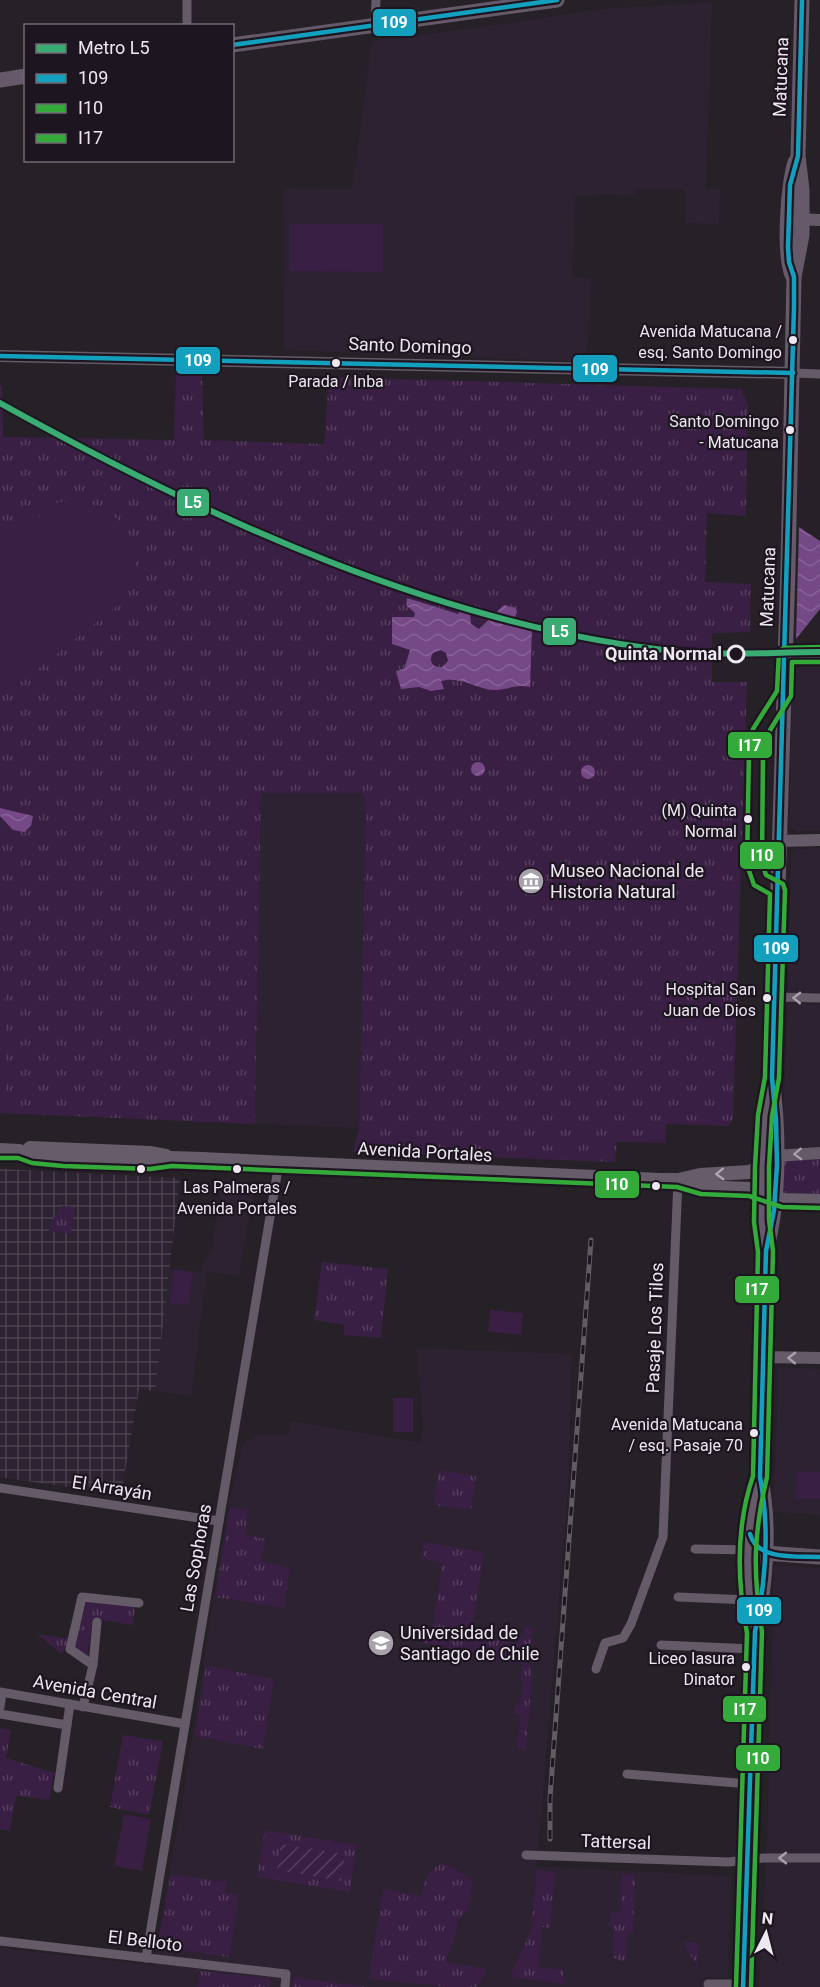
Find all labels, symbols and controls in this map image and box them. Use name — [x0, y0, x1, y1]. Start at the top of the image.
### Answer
line badge: 109 — [372, 8, 417, 37]
text: 109 — [380, 13, 408, 32]
legend — [24, 24, 234, 162]
text: Metro L5 — [78, 37, 150, 58]
street label: Matucana — [769, 37, 792, 117]
text: 109 — [78, 67, 108, 88]
text: I10 — [78, 97, 103, 118]
text: I17 — [78, 127, 103, 148]
place label: Avenida Matucana / esq. Santo Domingo — [638, 322, 782, 362]
street label: Santo Domingo — [348, 333, 472, 358]
marker: Avenida Matucana / esq. Santo Domingo — [787, 334, 799, 346]
line badge: 109 — [175, 346, 221, 375]
text: 109 — [184, 351, 212, 370]
line badge: 109 — [572, 354, 618, 383]
marker: Parada / Inba — [330, 357, 342, 369]
text: 109 — [581, 360, 609, 379]
place label: Parada / Inba — [288, 372, 384, 391]
place label: Santo Domingo - Matucana — [669, 412, 779, 452]
marker: Santo Domingo - Matucana — [784, 424, 796, 436]
line badge: L5 — [176, 488, 210, 517]
text: L5 — [184, 493, 202, 512]
street label: Matucana — [756, 547, 779, 627]
line badge: L5 — [542, 617, 577, 646]
text: L5 — [551, 622, 569, 641]
place label: Quinta Normal — [605, 643, 722, 664]
marker: Quinta Normal — [727, 645, 745, 663]
line badge: I17 — [727, 731, 773, 759]
text: I17 — [738, 736, 762, 755]
place label: (M) Quinta Normal — [662, 801, 737, 841]
marker: (M) Quinta Normal — [742, 813, 754, 825]
line badge: I10 — [739, 841, 785, 870]
text: I10 — [750, 846, 774, 865]
place label: Museo Nacional de Historia Natural — [550, 860, 704, 902]
museum icon: Museo Nacional de Historia Natural — [516, 866, 546, 896]
line badge: 109 — [753, 934, 799, 963]
text: 109 — [762, 939, 790, 958]
place label: Hospital San Juan de Dios — [664, 980, 756, 1020]
one-way arrow — [793, 991, 802, 1004]
marker: Hospital San Juan de Dios — [761, 992, 773, 1004]
street label: Avenida Portales — [357, 1137, 493, 1166]
one-way arrow — [794, 1148, 803, 1160]
unlabelled marker — [135, 1163, 147, 1175]
marker: Las Palmeras / Avenida Portales — [231, 1163, 243, 1175]
one-way arrow — [716, 1167, 725, 1180]
line badge: I10 — [594, 1170, 640, 1199]
text: I10 — [605, 1175, 629, 1194]
place label: Las Palmeras / Avenida Portales — [177, 1178, 297, 1218]
unlabelled marker — [650, 1180, 662, 1192]
street label: Pasaje Los Tilos — [642, 1262, 667, 1394]
line badge: I17 — [734, 1275, 780, 1304]
text: I17 — [745, 1280, 769, 1299]
one-way arrow — [787, 1351, 796, 1364]
place label: Avenida Matucana / esq. Pasaje 70 — [611, 1415, 743, 1455]
marker: Avenida Matucana / esq. Pasaje 70 — [748, 1427, 760, 1439]
street label: El Arrayán — [71, 1471, 153, 1504]
street label: Las Sophoras — [176, 1502, 215, 1614]
line badge: 109 — [736, 1596, 782, 1625]
text: 109 — [745, 1601, 773, 1620]
place label: Universidad de Santiago de Chile — [400, 1622, 539, 1664]
school or university icon: Universidad de Santiago de Chile — [366, 1628, 396, 1658]
place label: Liceo Iasura Dinator — [649, 1649, 736, 1689]
marker: Liceo Iasura Dinator — [740, 1661, 752, 1673]
street label: Avenida Central — [32, 1670, 159, 1713]
line badge: I17 — [722, 1695, 767, 1723]
text: I17 — [733, 1700, 757, 1719]
line badge: I10 — [735, 1744, 781, 1772]
text: I10 — [746, 1749, 770, 1768]
street label: Tattersal — [580, 1830, 652, 1853]
one-way arrow — [779, 1852, 788, 1864]
north arrow — [736, 1903, 796, 1963]
text: N — [761, 1909, 774, 1929]
street label: El Belloto — [107, 1926, 183, 1955]

